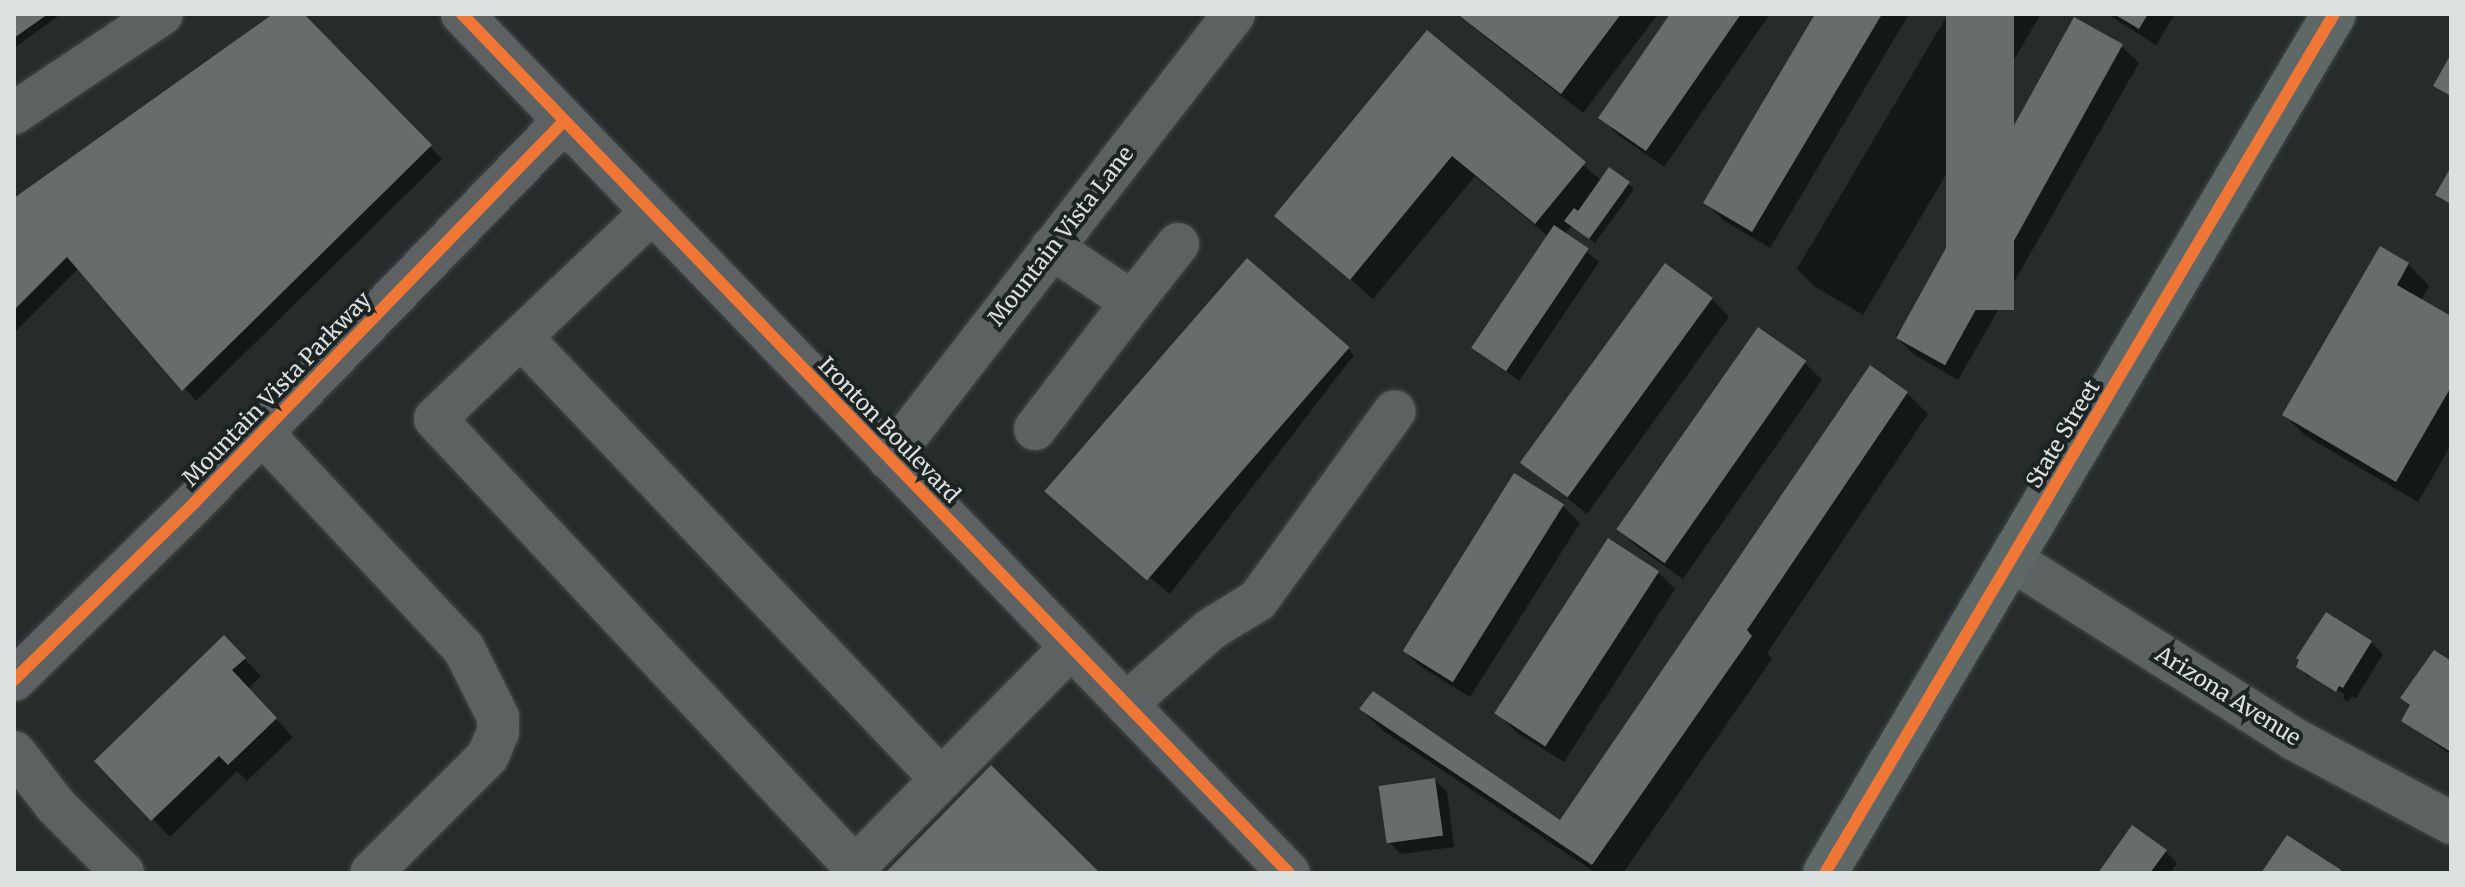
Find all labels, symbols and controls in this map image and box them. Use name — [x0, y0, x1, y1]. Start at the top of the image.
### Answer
street label: Mountain Vista Lane — [983, 141, 1139, 331]
street label: Mountain Vista Parkway — [177, 286, 377, 492]
street label: Ironton Boulevard — [813, 352, 965, 508]
street label: State Street — [2021, 375, 2105, 493]
street label: Arizona Avenue — [2151, 641, 2305, 751]

